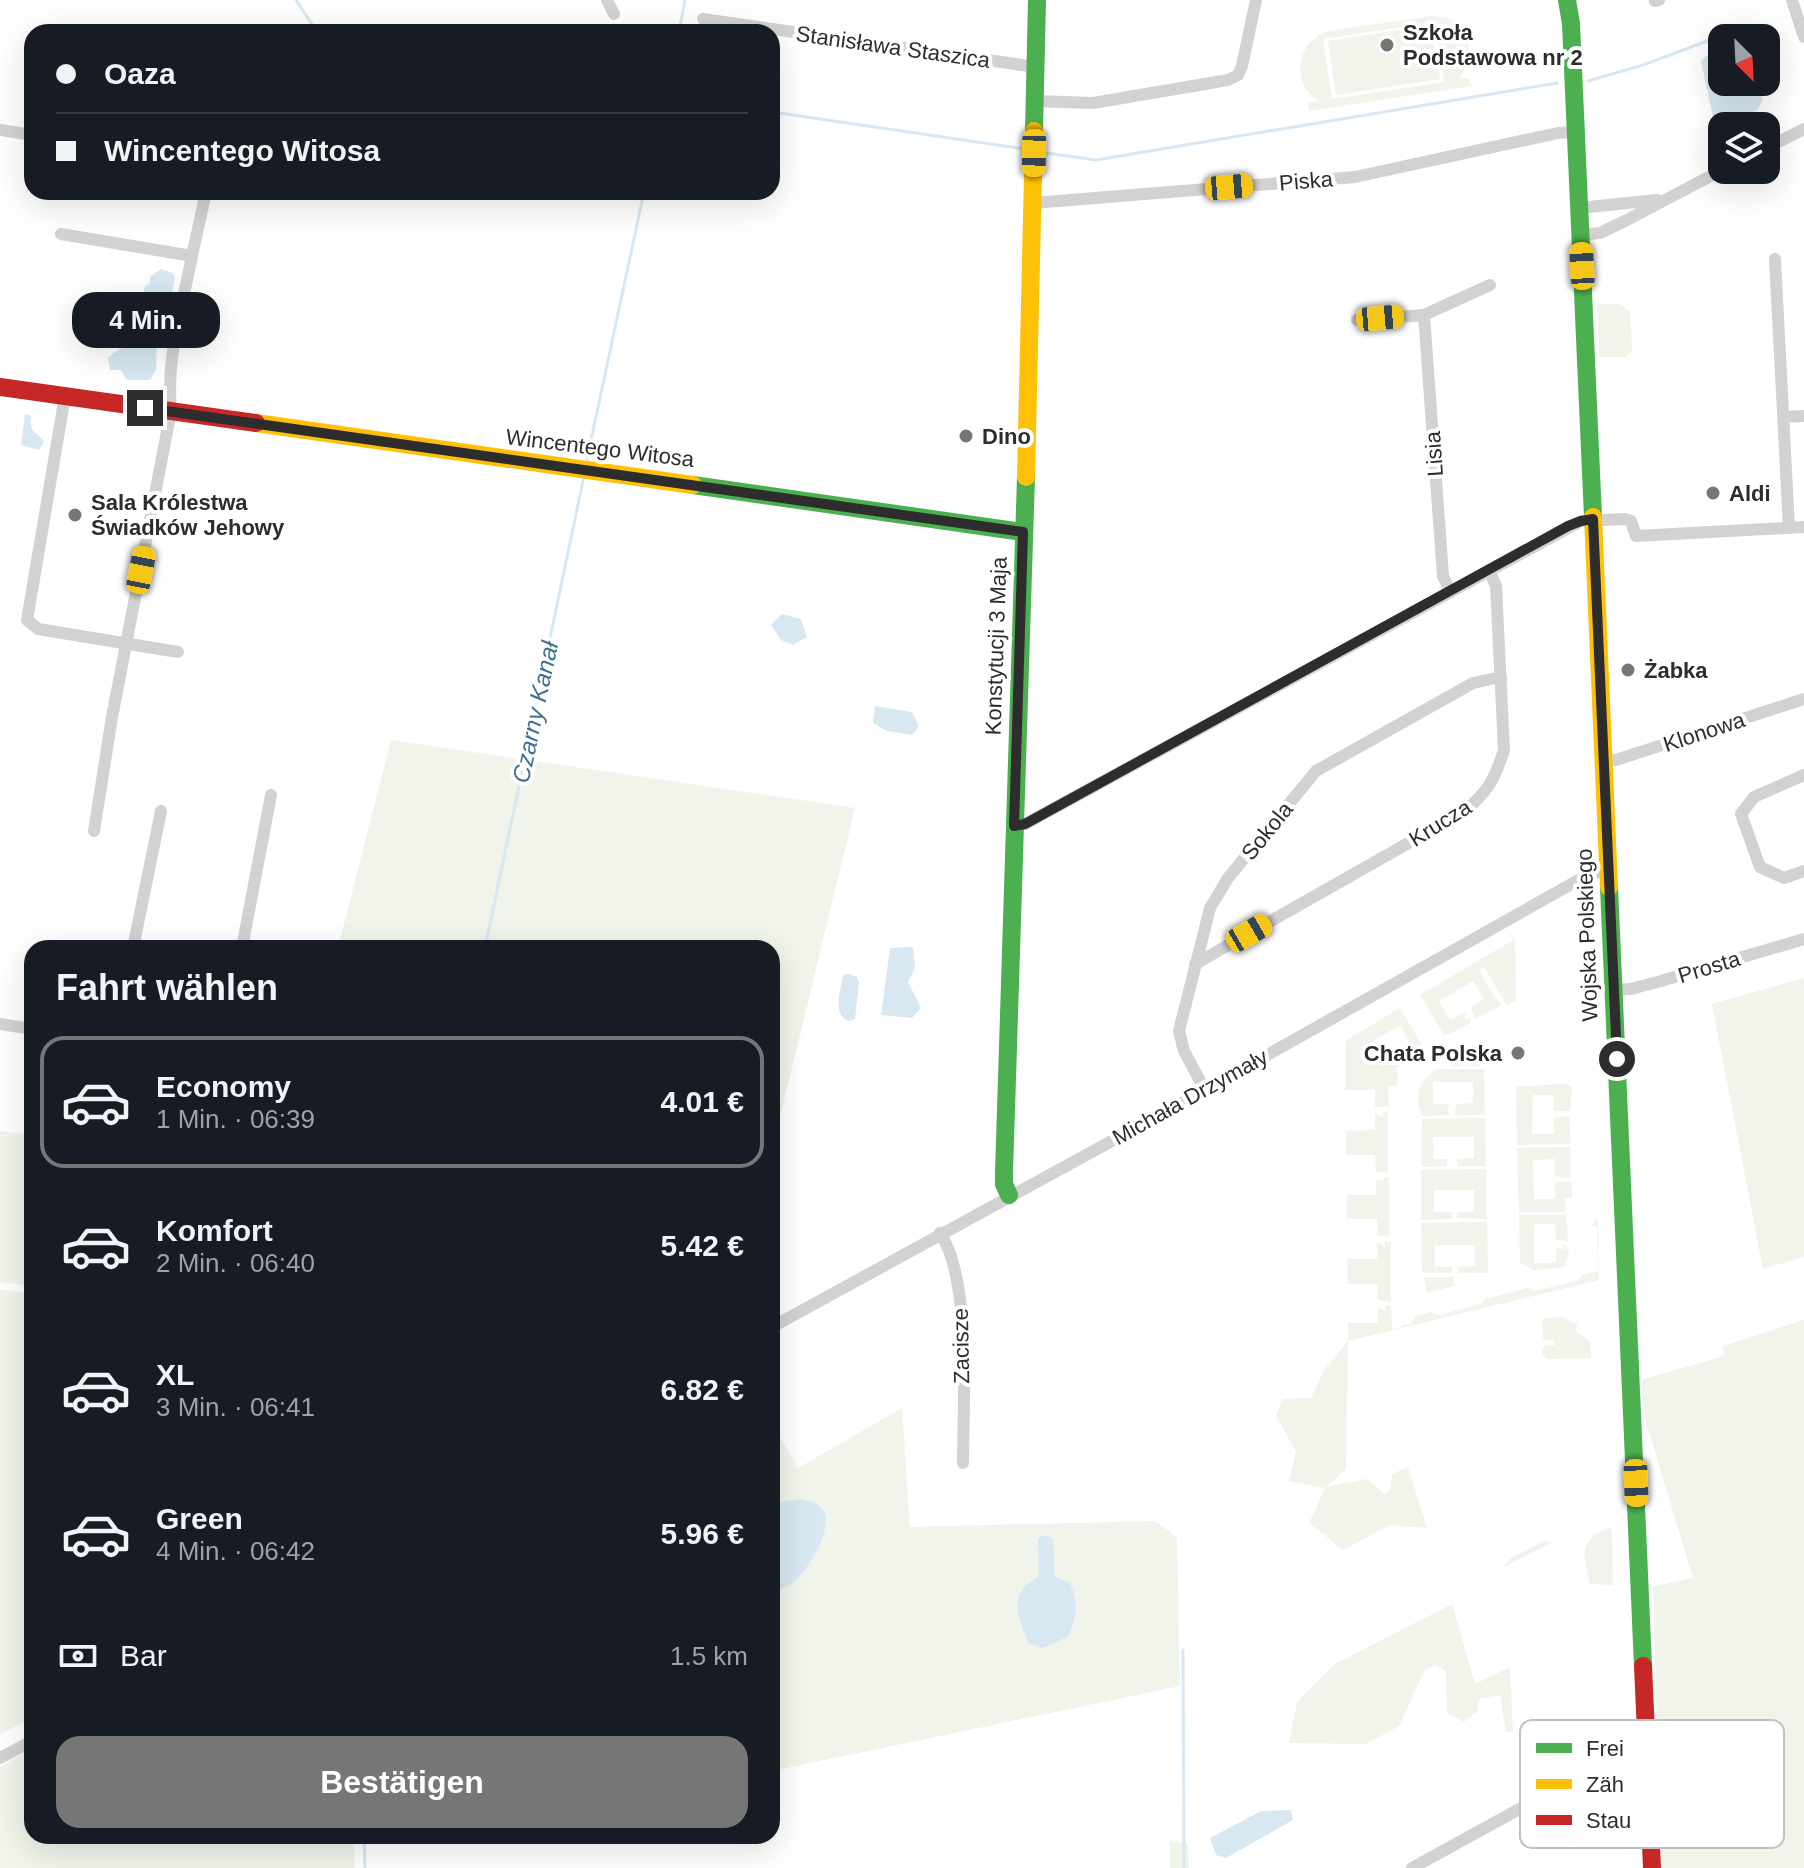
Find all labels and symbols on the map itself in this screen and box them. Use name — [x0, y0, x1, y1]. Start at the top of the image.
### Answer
place label: Szkoła Podstawowa nr 2 — [1403, 20, 1583, 70]
street label: Stanisława Staszica — [794, 21, 992, 73]
north arrow — [1708, 24, 1780, 96]
marker: Szkoła Podstawowa nr 2 — [1378, 36, 1396, 54]
car — [1022, 129, 1046, 177]
street label: Piska — [1278, 166, 1335, 196]
car — [1204, 173, 1254, 201]
car — [1569, 241, 1595, 291]
callout: 4 Min. — [71, 292, 219, 348]
car — [1355, 304, 1405, 332]
route end — [127, 390, 163, 426]
street label: Wincentego Witosa — [504, 424, 696, 472]
place label: Dino — [982, 424, 1031, 449]
marker: Dino — [957, 427, 975, 445]
street label: Lisia — [1420, 430, 1448, 477]
place label: Aldi — [1729, 481, 1771, 506]
marker: Aldi — [1704, 484, 1722, 502]
place label: Sala Królestwa Świadków Jehowy — [91, 490, 285, 540]
marker: Sala Królestwa Świadków Jehowy — [66, 506, 84, 524]
car — [125, 544, 157, 596]
street label: Konstytucji 3 Maja — [980, 556, 1012, 736]
water label: Czarny Kanał — [507, 638, 563, 785]
place label: Żabka — [1644, 658, 1708, 683]
marker: Żabka — [1619, 661, 1637, 679]
street label: Klonowa — [1660, 707, 1749, 757]
street label: Krucza — [1404, 794, 1476, 852]
street label: Sokola — [1236, 796, 1298, 865]
street label: Wojska Polskiego — [1571, 848, 1603, 1022]
car — [1222, 911, 1276, 955]
street label: Prosta — [1675, 946, 1744, 988]
place label: Chata Polska — [1364, 1041, 1503, 1066]
route start — [1599, 1041, 1635, 1077]
street label: Michała Drzymały — [1108, 1044, 1272, 1150]
marker: Chata Polska — [1509, 1044, 1527, 1062]
street label: Zacisze — [948, 1308, 974, 1384]
car — [1623, 1459, 1649, 1507]
legend — [1520, 1720, 1784, 1848]
text: Frei — [1586, 1736, 1624, 1761]
text: Zäh — [1586, 1772, 1624, 1797]
text: Stau — [1586, 1808, 1631, 1833]

